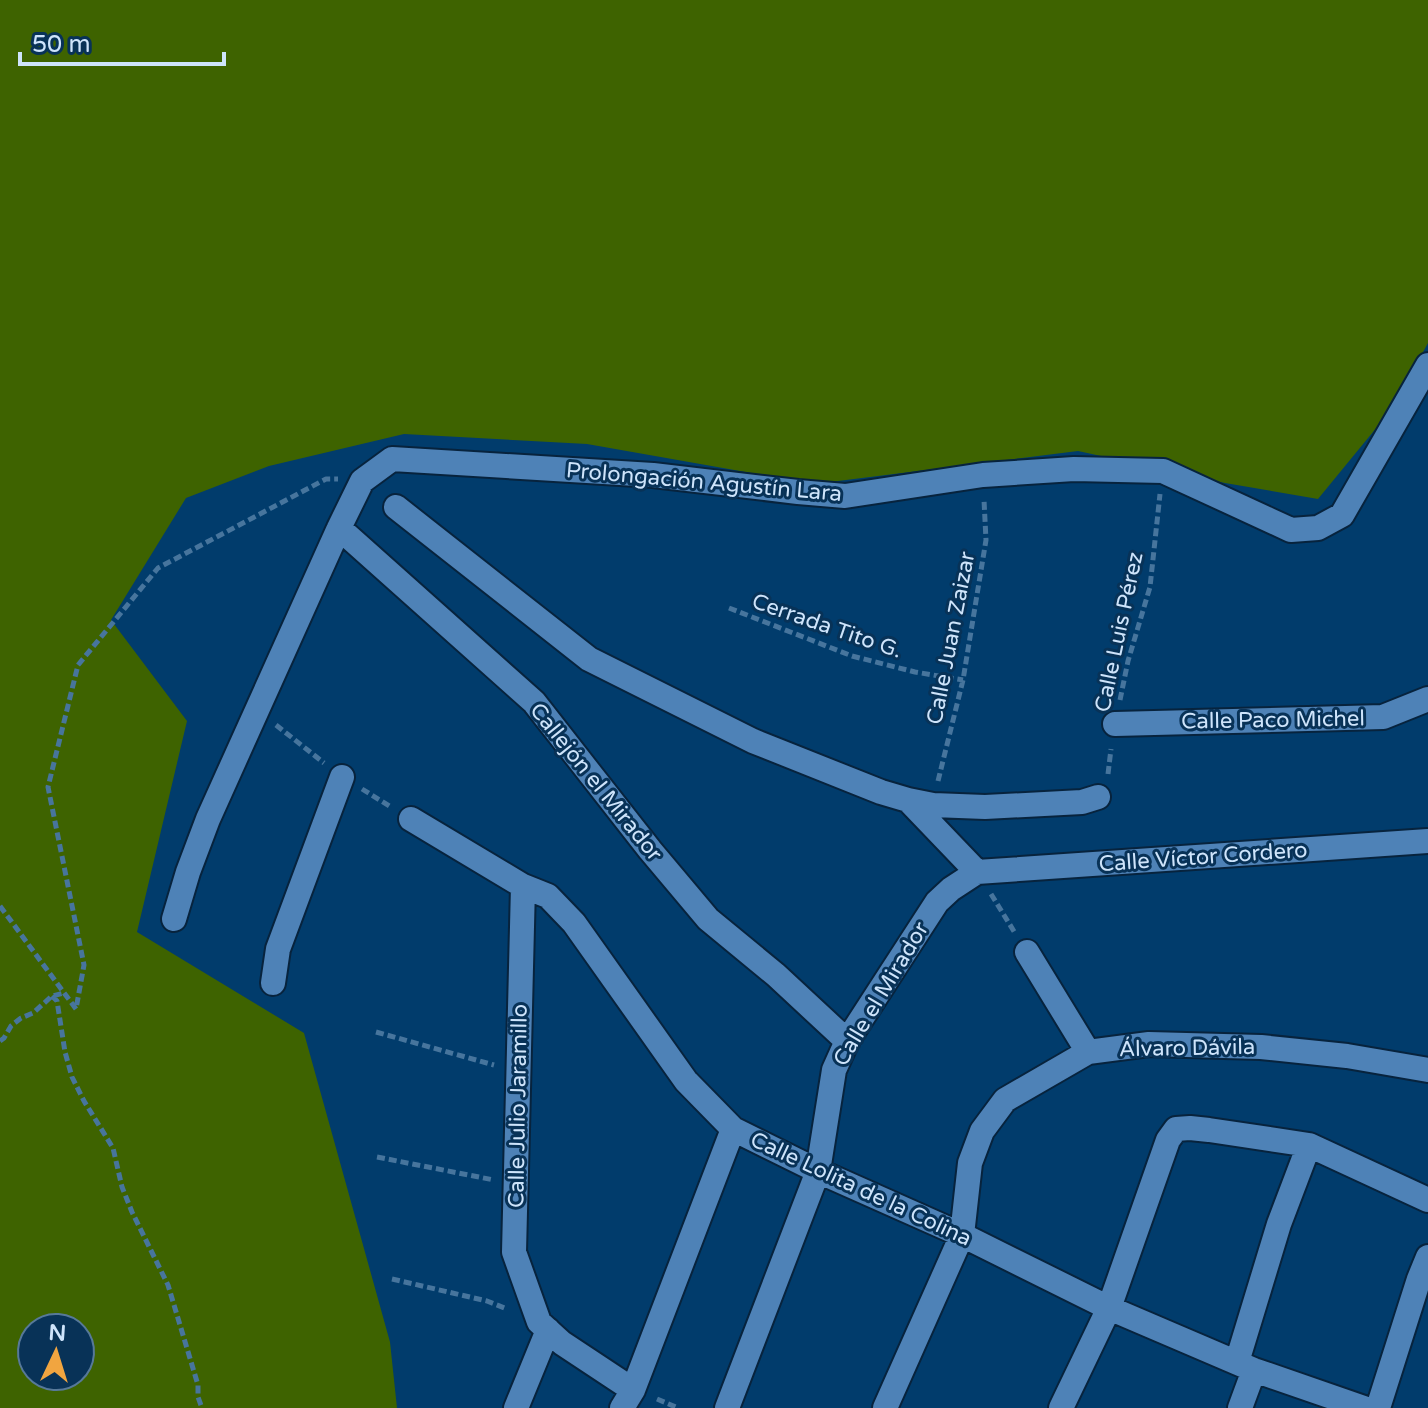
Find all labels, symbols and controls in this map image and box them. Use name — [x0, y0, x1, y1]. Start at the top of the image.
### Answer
scale bar — [20, 16, 224, 66]
text: 50 m — [32, 30, 90, 59]
street label: Prolongación Agustín Lara — [565, 457, 843, 507]
street label: Calle Juan Zaizar — [921, 549, 981, 727]
street label: Calle Luis Pérez — [1089, 550, 1149, 714]
street label: Cerrada Tito G. — [749, 588, 905, 664]
street label: Callejón el Mirador — [524, 698, 668, 867]
street label: Calle Paco Michel — [1181, 705, 1365, 735]
street label: Calle Víctor Cordero — [1098, 837, 1308, 877]
street label: Calle el Mirador — [828, 917, 935, 1071]
street label: Calle Julio Jaramillo — [503, 1004, 533, 1208]
street label: Álvaro Dávila — [1119, 1033, 1255, 1062]
street label: Calle Lolita de la Colina — [746, 1126, 976, 1252]
north arrow — [16, 1312, 96, 1392]
text: N — [48, 1319, 67, 1347]

